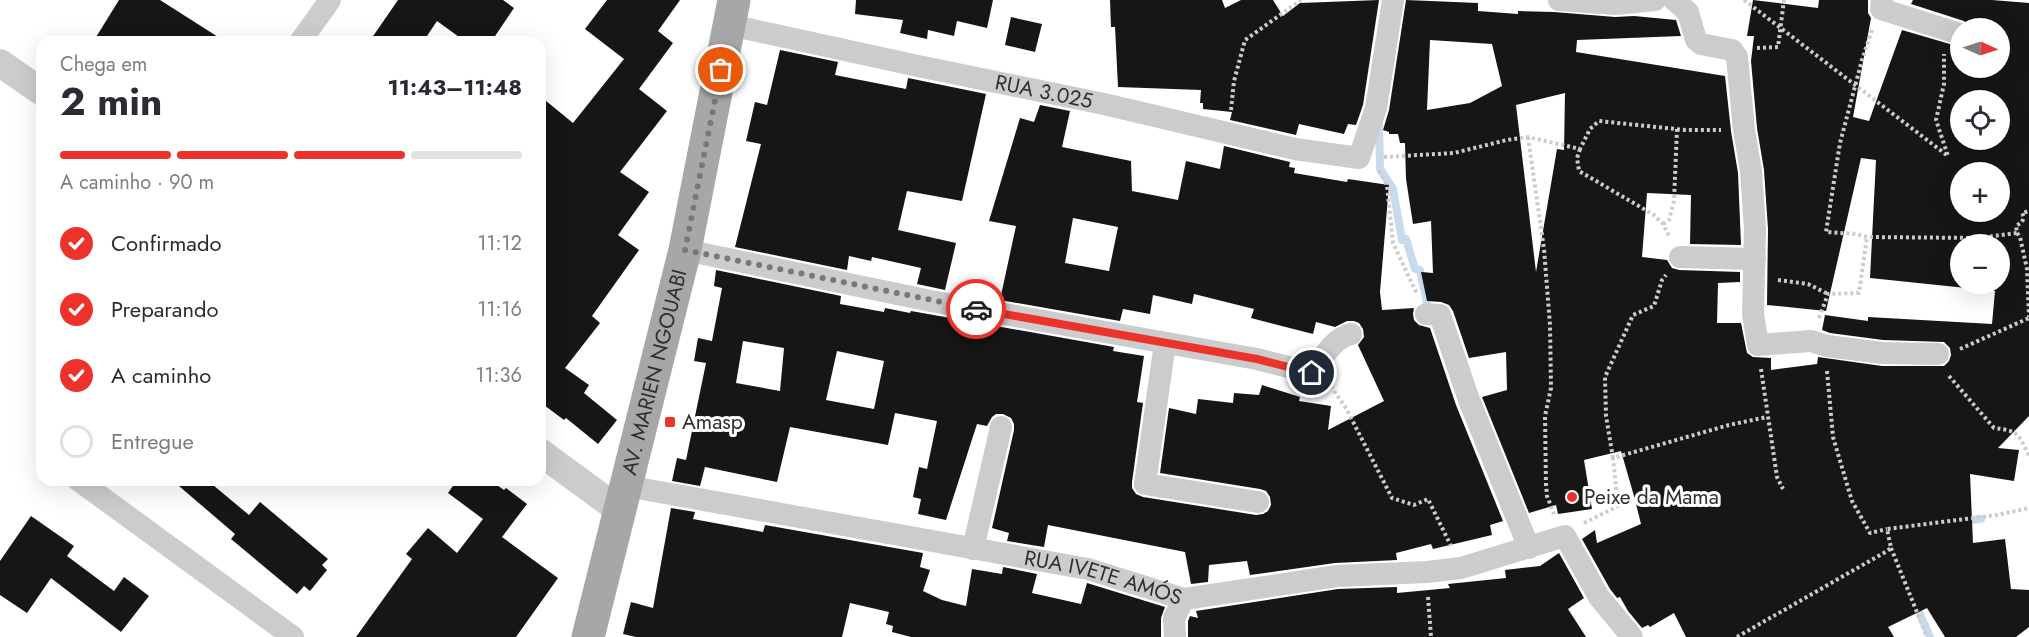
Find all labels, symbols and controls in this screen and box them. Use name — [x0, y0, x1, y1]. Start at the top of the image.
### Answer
north arrow — [1950, 18, 2010, 78]
map controls — [1950, 18, 2010, 294]
pin — [695, 44, 746, 95]
text: Chega em — [60, 50, 147, 79]
icon: bag — [704, 53, 737, 86]
street label: RUA 3.025 — [992, 67, 1095, 116]
text: 11:43–11:48 — [388, 71, 522, 103]
text: 2 min — [60, 73, 162, 130]
button: locate — [1950, 90, 2010, 150]
button: + — [1950, 162, 2010, 222]
text: A caminho · 90 m — [60, 168, 214, 197]
icon: check — [60, 227, 93, 260]
text: Confirmado — [111, 227, 221, 259]
text: 11:12 — [478, 229, 522, 258]
button: − — [1950, 234, 2010, 294]
street label: AV. MARIEN NGOUABI — [614, 266, 695, 478]
courier — [946, 279, 1006, 339]
icon: check — [60, 293, 93, 326]
text: Preparando — [111, 293, 219, 325]
icon: car — [960, 293, 993, 326]
text: 11:16 — [477, 295, 522, 324]
pin — [1286, 347, 1337, 398]
icon: home — [1295, 356, 1328, 389]
icon: check — [60, 359, 93, 392]
text: A caminho — [111, 359, 211, 391]
text: 11:36 — [476, 361, 522, 390]
place label: Amasp — [682, 407, 743, 437]
marker: Amasp — [663, 415, 677, 429]
text: Entregue — [111, 425, 194, 457]
place label: Peixe da Mama — [1584, 482, 1719, 512]
marker: Peixe da Mama — [1565, 490, 1579, 504]
street label: RUA IVETE AMÓS — [1022, 543, 1186, 612]

